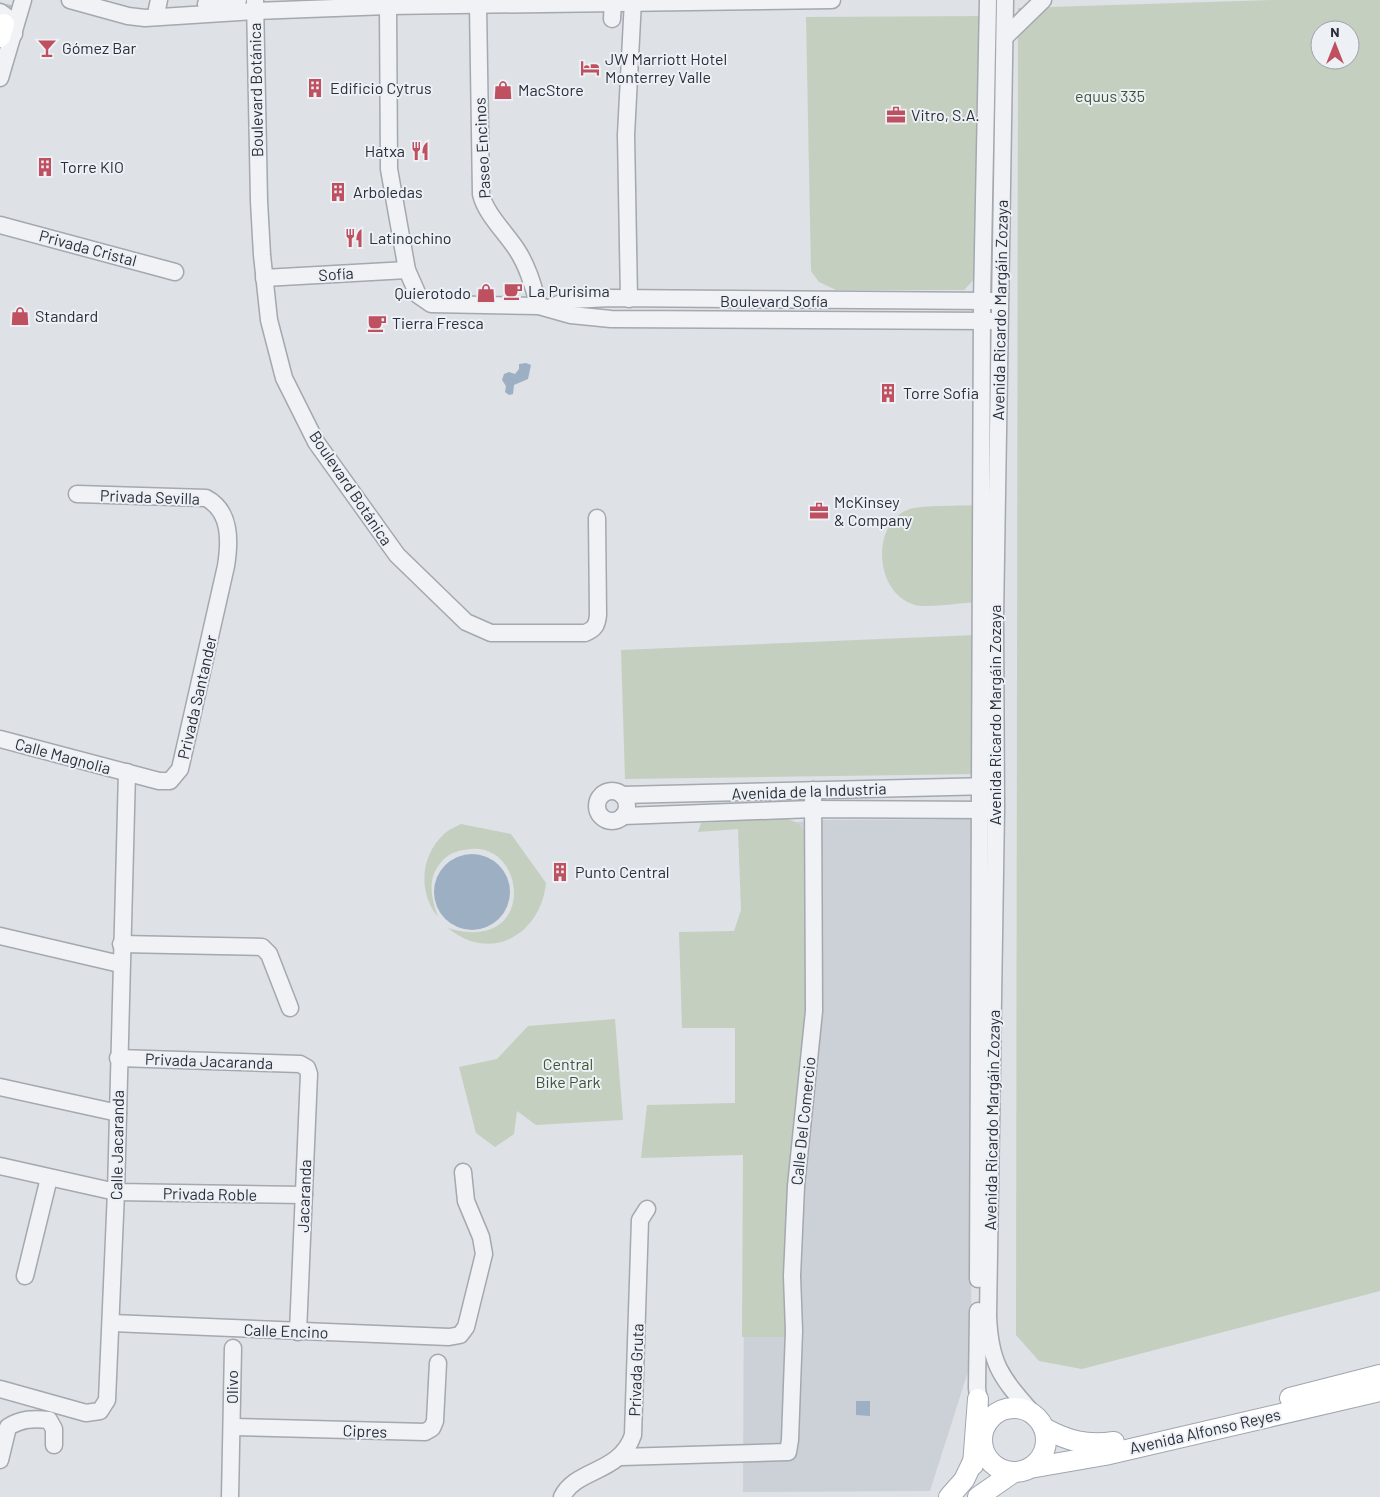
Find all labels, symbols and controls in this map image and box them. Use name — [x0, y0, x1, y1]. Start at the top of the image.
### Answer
north arrow — [1310, 20, 1360, 70]
street label: Boulevard Botánica — [245, 23, 266, 157]
text: N — [1330, 23, 1340, 40]
bar icon: Gómez Bar — [36, 37, 58, 59]
place label: Gómez Bar — [62, 38, 136, 57]
place label: JW Marriott Hotel Monterrey Valle — [605, 49, 727, 86]
hotel icon: JW Marriott Hotel Monterrey Valle — [579, 57, 601, 79]
building icon: Edificio Cytrus — [304, 77, 326, 99]
place label: Edificio Cytrus — [330, 78, 432, 97]
shop icon: MacStore — [492, 79, 514, 101]
place label: MacStore — [518, 80, 584, 99]
park label: equus 335 — [1075, 86, 1145, 105]
street label: Paseo Encinos — [469, 97, 494, 199]
office icon: Vitro, S.A. — [885, 104, 907, 126]
place label: Vitro, S.A. — [911, 105, 980, 124]
restaurant icon: Hatxa — [409, 140, 431, 162]
place label: Hatxa — [365, 141, 405, 160]
building icon: Torre KIO — [34, 156, 56, 178]
place label: Torre KIO — [60, 157, 124, 176]
building icon: Arboledas — [327, 181, 349, 203]
place label: Arboledas — [353, 182, 423, 201]
street label: Avenida Ricardo Margáin Zozaya — [988, 200, 1011, 420]
street label: Privada Cristal — [37, 225, 139, 270]
restaurant icon: Latinochino — [343, 227, 365, 249]
place label: Latinochino — [369, 228, 452, 247]
street label: Sofía — [318, 263, 354, 284]
cafe icon: La Purisima — [502, 280, 524, 302]
place label: La Purisima — [528, 281, 610, 300]
shop icon: Quierotodo — [475, 282, 497, 304]
place label: Quierotodo — [394, 283, 471, 302]
street label: Boulevard Sofía — [720, 291, 828, 310]
shop icon: Standard — [9, 305, 31, 327]
place label: Standard — [35, 306, 98, 325]
cafe icon: Tierra Fresca — [366, 312, 388, 334]
place label: Tierra Fresca — [392, 313, 484, 332]
building icon: Torre Sofia — [877, 382, 899, 404]
place label: Torre Sofia — [903, 383, 979, 402]
street label: Boulevard Botánica — [306, 427, 397, 549]
street label: Privada Sevilla — [100, 485, 200, 508]
place label: McKinsey & Company — [834, 492, 913, 529]
office icon: McKinsey & Company — [808, 500, 830, 522]
street label: Avenida Ricardo Margáin Zozaya — [985, 605, 1004, 825]
street label: Privada Santander — [173, 633, 220, 761]
street label: Calle Magnolia — [13, 734, 113, 777]
street label: Avenida de la Industria — [731, 778, 887, 803]
building icon: Punto Central — [549, 861, 571, 883]
place label: Punto Central — [575, 862, 670, 881]
street label: Avenida Ricardo Margáin Zozaya — [980, 1010, 1003, 1230]
street label: Privada Jacaranda — [145, 1049, 274, 1072]
park label: Central Bike Park — [536, 1054, 601, 1091]
street label: Calle Del Comercio — [786, 1056, 819, 1186]
street label: Calle Jacaranda — [106, 1090, 127, 1200]
street label: Jacaranda — [293, 1159, 314, 1233]
street label: Privada Roble — [163, 1183, 257, 1204]
street label: Calle Encino — [243, 1320, 329, 1341]
street label: Privada Gruta — [624, 1323, 647, 1417]
street label: Olivo — [222, 1370, 241, 1404]
street label: Avenida Alfonso Reyes — [1127, 1404, 1282, 1457]
street label: Cipres — [342, 1420, 388, 1441]

